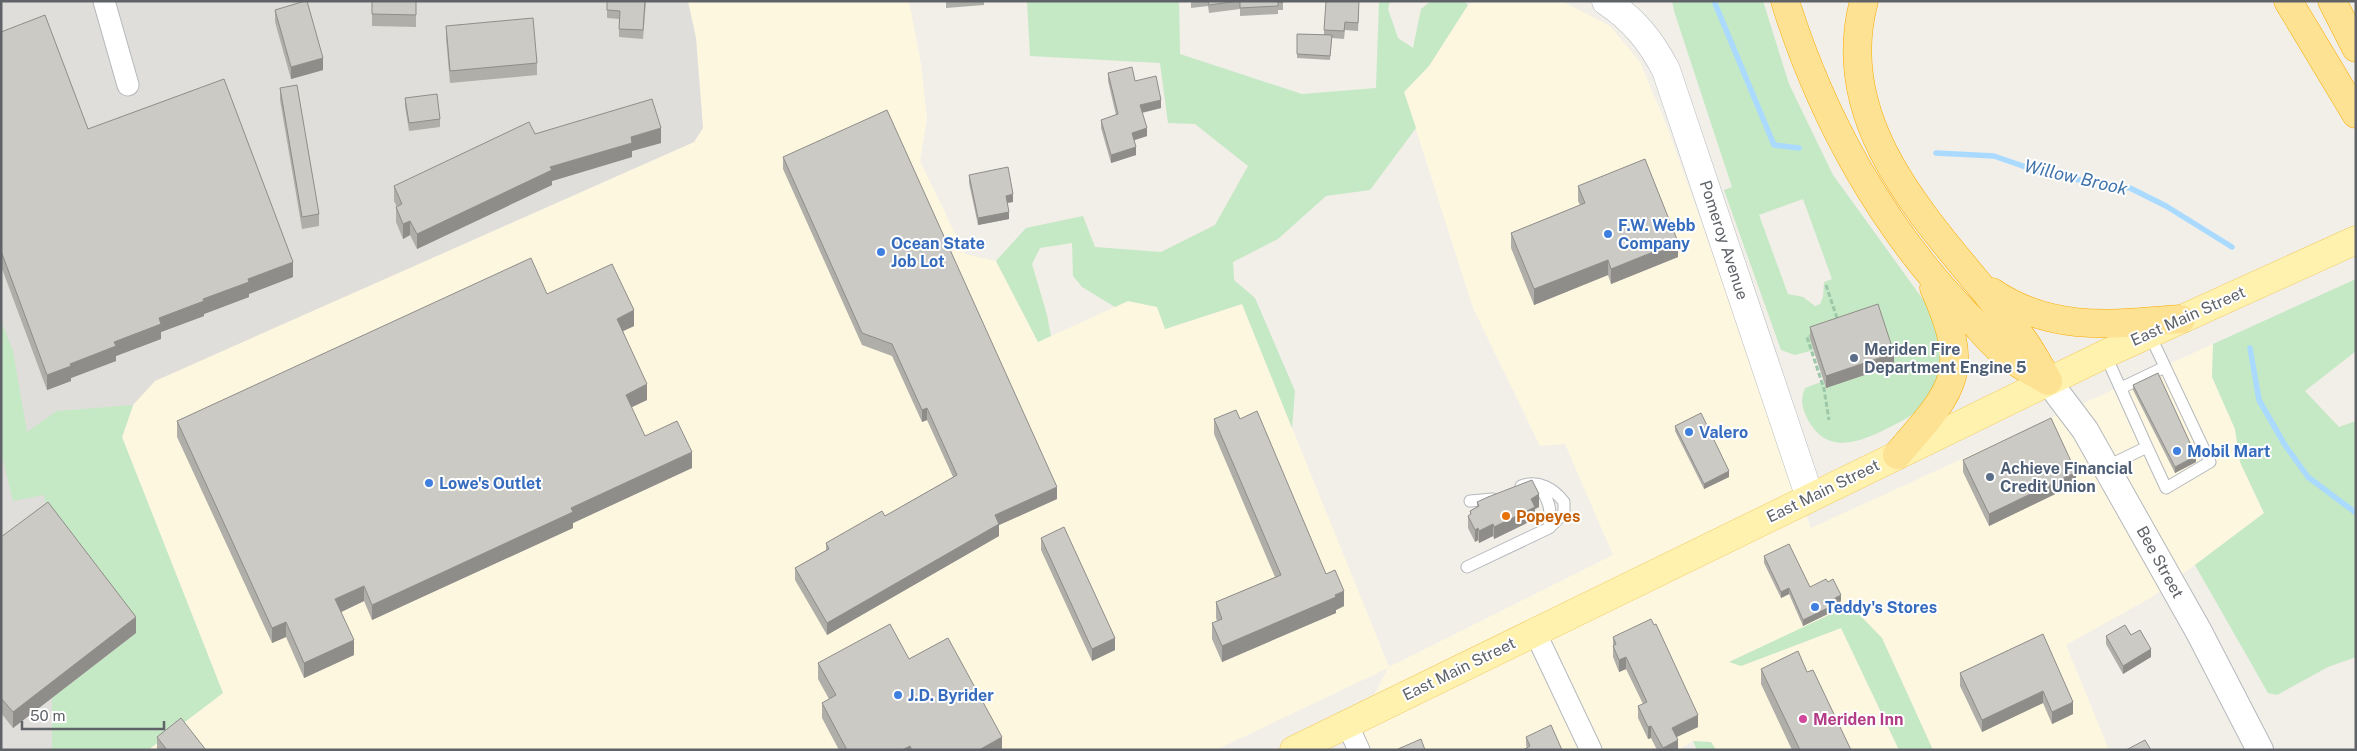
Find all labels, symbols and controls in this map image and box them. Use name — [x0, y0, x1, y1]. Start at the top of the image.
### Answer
water label: Willow Brook — [2022, 155, 2130, 199]
street label: Pomeroy Avenue — [1696, 178, 1752, 302]
place label: F.W. Webb Company — [1618, 216, 1696, 253]
marker: F.W. Webb Company — [1602, 228, 1614, 240]
place label: Ocean State Job Lot — [891, 234, 985, 271]
marker: Ocean State Job Lot — [875, 246, 887, 258]
street label: East Main Street — [2128, 282, 2248, 350]
place label: Meriden Fire Department Engine 5 — [1864, 340, 2027, 377]
marker: Meriden Fire Department Engine 5 — [1848, 352, 1860, 364]
place label: Valero — [1699, 423, 1748, 442]
marker: Valero — [1683, 426, 1695, 438]
place label: Mobil Mart — [2187, 442, 2271, 461]
marker: Mobil Mart — [2171, 445, 2183, 457]
street label: East Main Street — [1763, 455, 1883, 527]
place label: Achieve Financial Credit Union — [2000, 459, 2133, 496]
marker: Achieve Financial Credit Union — [1984, 471, 1996, 483]
place label: Lowe's Outlet — [439, 474, 542, 493]
marker: Lowe's Outlet — [423, 477, 435, 489]
place label: Popeyes — [1516, 507, 1580, 526]
marker: Popeyes — [1500, 510, 1512, 522]
street label: Bee Street — [2132, 523, 2188, 601]
place label: Teddy's Stores — [1825, 598, 1937, 617]
marker: Teddy's Stores — [1809, 601, 1821, 613]
street label: East Main Street — [1399, 633, 1519, 705]
place label: J.D. Byrider — [908, 686, 994, 705]
marker: J.D. Byrider — [892, 689, 904, 701]
scale bar — [22, 698, 165, 730]
text: 50 m — [30, 707, 65, 724]
place label: Meriden Inn — [1813, 710, 1904, 729]
marker: Meriden Inn — [1797, 713, 1809, 725]

